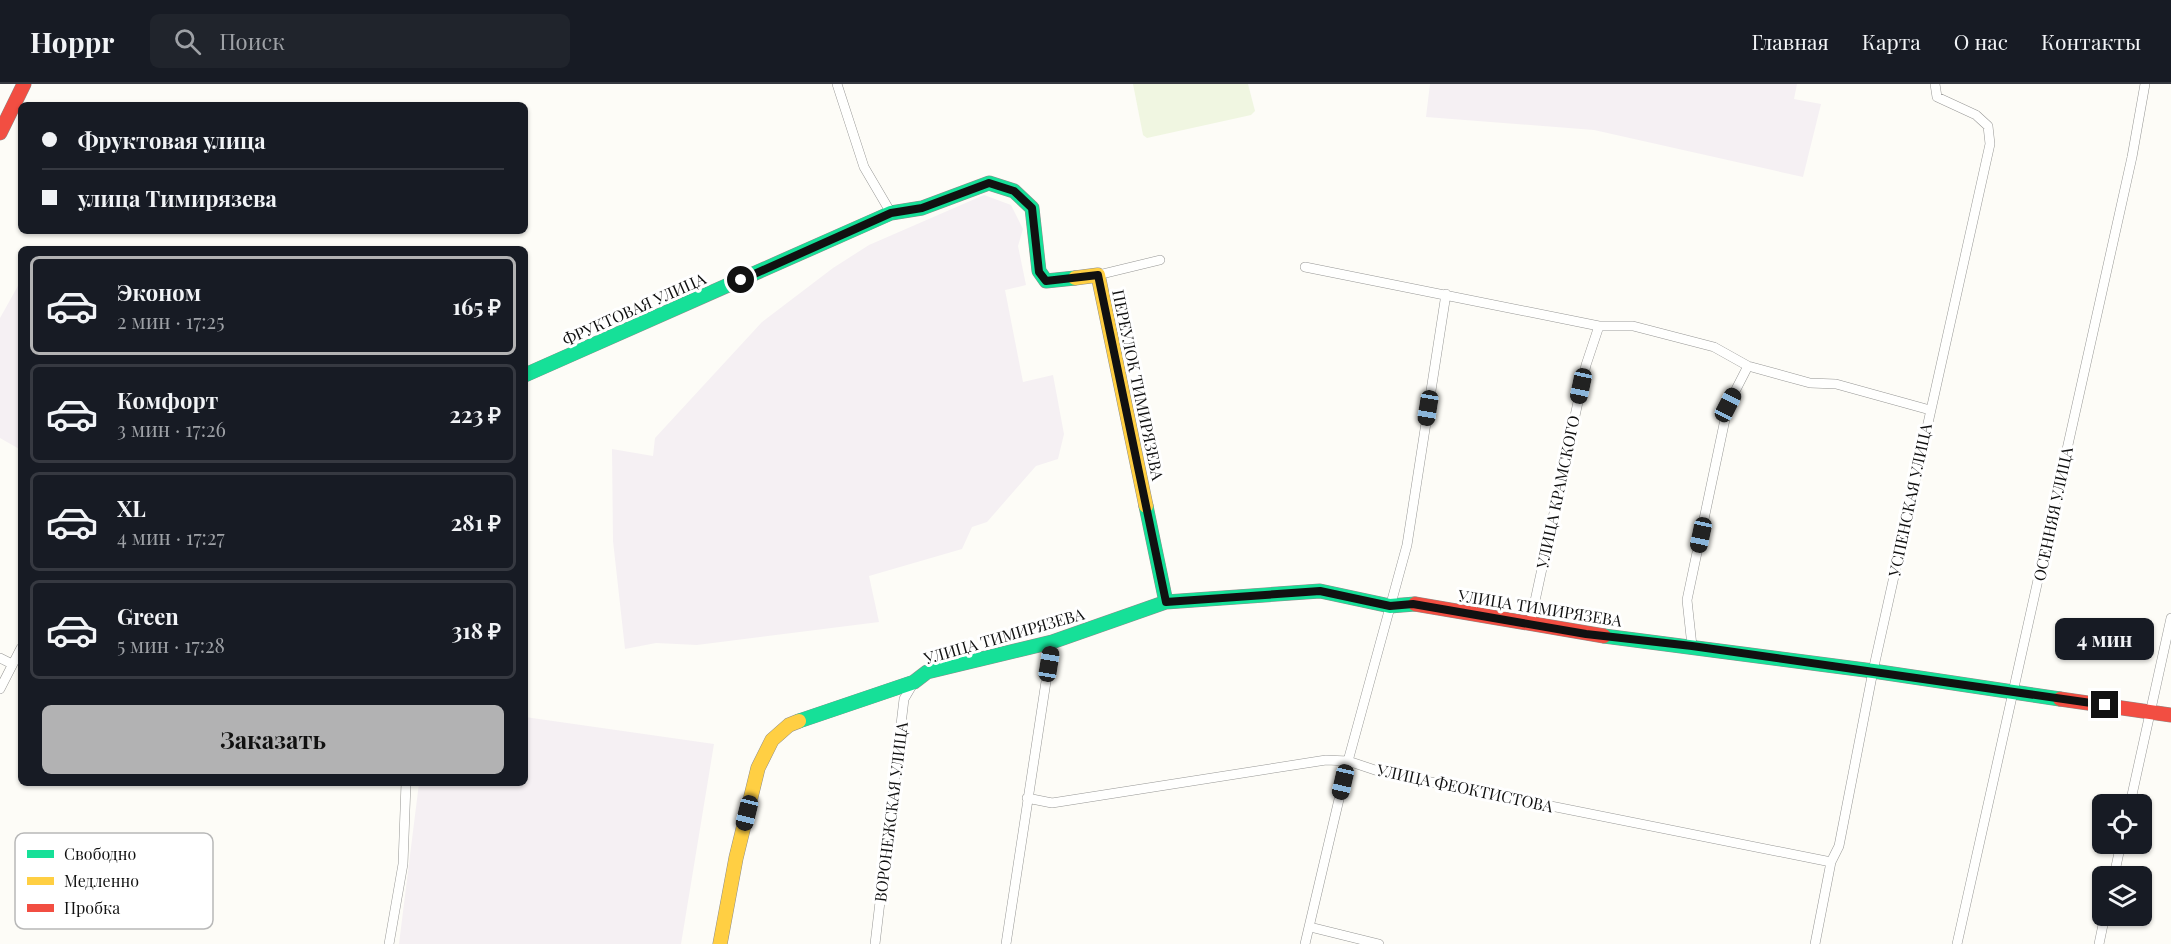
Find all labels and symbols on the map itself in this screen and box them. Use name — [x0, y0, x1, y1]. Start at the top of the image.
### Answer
route start — [727, 266, 754, 293]
street label: ФРУКТОВАЯ УЛИЦА — [559, 267, 710, 350]
street label: ПЕРЕУЛОК ТИМИРЯЗЕВА — [1108, 288, 1169, 483]
car — [1568, 367, 1594, 405]
car — [1712, 385, 1744, 425]
car — [1416, 389, 1440, 427]
street label: УЛИЦА КРАМСКОГО — [1531, 413, 1584, 571]
street label: УСПЕНСКАЯ УЛИЦА — [1883, 420, 1936, 579]
street label: ОСЕННЯЯ УЛИЦА — [2028, 444, 2077, 583]
car — [1688, 516, 1714, 554]
street label: УЛИЦА ТИМИРЯЗЕВА — [1456, 584, 1625, 631]
street label: УЛИЦА ТИМИРЯЗЕВА — [920, 602, 1087, 669]
callout: 4 мин — [2056, 618, 2154, 660]
car — [1037, 645, 1061, 683]
route end — [2091, 691, 2118, 718]
street label: ВОРОНЕЖСКАЯ УЛИЦА — [869, 720, 912, 903]
street label: УЛИЦА ФЕОКТИСТОВА — [1374, 758, 1556, 817]
car — [1330, 762, 1356, 802]
car — [734, 793, 760, 833]
legend — [15, 833, 213, 929]
text: Свободно — [64, 843, 136, 864]
text: Медленно — [64, 870, 139, 891]
text: Пробка — [64, 897, 120, 918]

